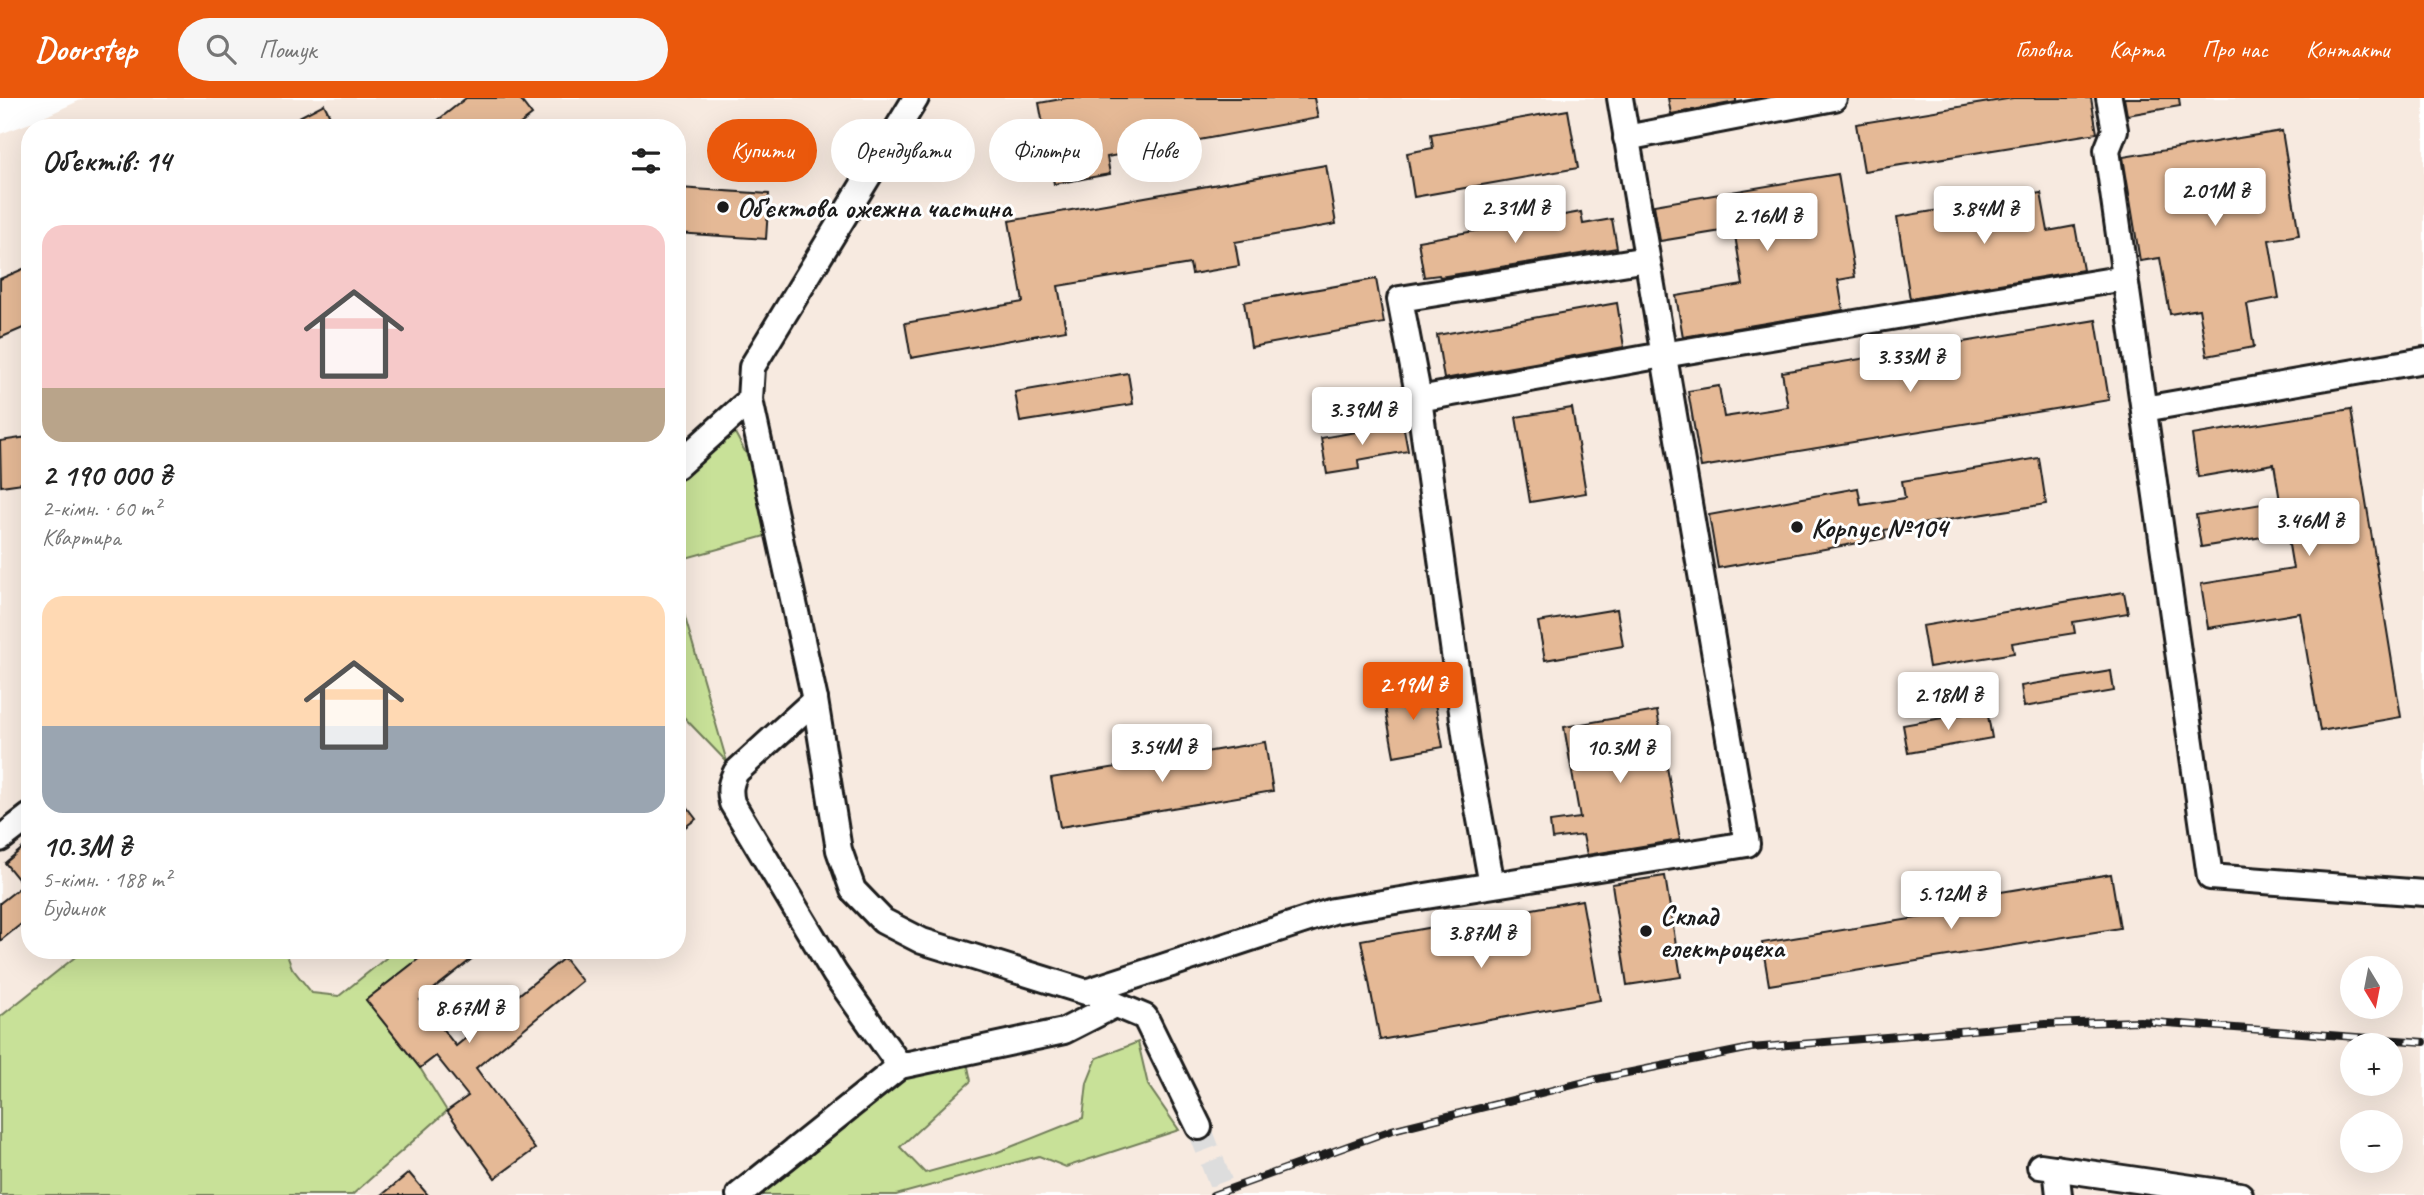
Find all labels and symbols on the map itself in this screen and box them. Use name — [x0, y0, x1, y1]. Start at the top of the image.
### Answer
pin: 2.01M ₴ — [2150, 169, 2280, 228]
pin: 2.31M ₴ — [1450, 186, 1580, 245]
pin: 3.84M ₴ — [1919, 186, 2049, 246]
place label: Об'єктова ожежна частина — [737, 190, 1013, 225]
pin: 2.16M ₴ — [1702, 194, 1832, 253]
marker: Об'єктова ожежна частина — [715, 199, 731, 215]
pin: 3.33M ₴ — [1845, 334, 1975, 394]
pin: 3.39M ₴ — [1297, 388, 1427, 447]
pin: 3.46M ₴ — [2244, 498, 2374, 558]
place label: Корпус №104 — [1811, 510, 1951, 546]
marker: Корпус №104 — [1789, 519, 1805, 535]
pin: 2.19M ₴ — [1348, 662, 1478, 722]
pin: 2.18M ₴ — [1883, 672, 2013, 732]
pin: 3.54M ₴ — [1097, 724, 1227, 784]
pin: 10.3M ₴ — [1555, 726, 1685, 785]
pin: 5.12M ₴ — [1886, 872, 2016, 931]
place label: Склад електроцеха — [1660, 898, 1786, 965]
pin: 3.87M ₴ — [1416, 910, 1546, 970]
marker: Склад електроцеха — [1638, 923, 1654, 939]
north arrow — [2340, 956, 2403, 1018]
pin: 8.67M ₴ — [404, 986, 534, 1045]

